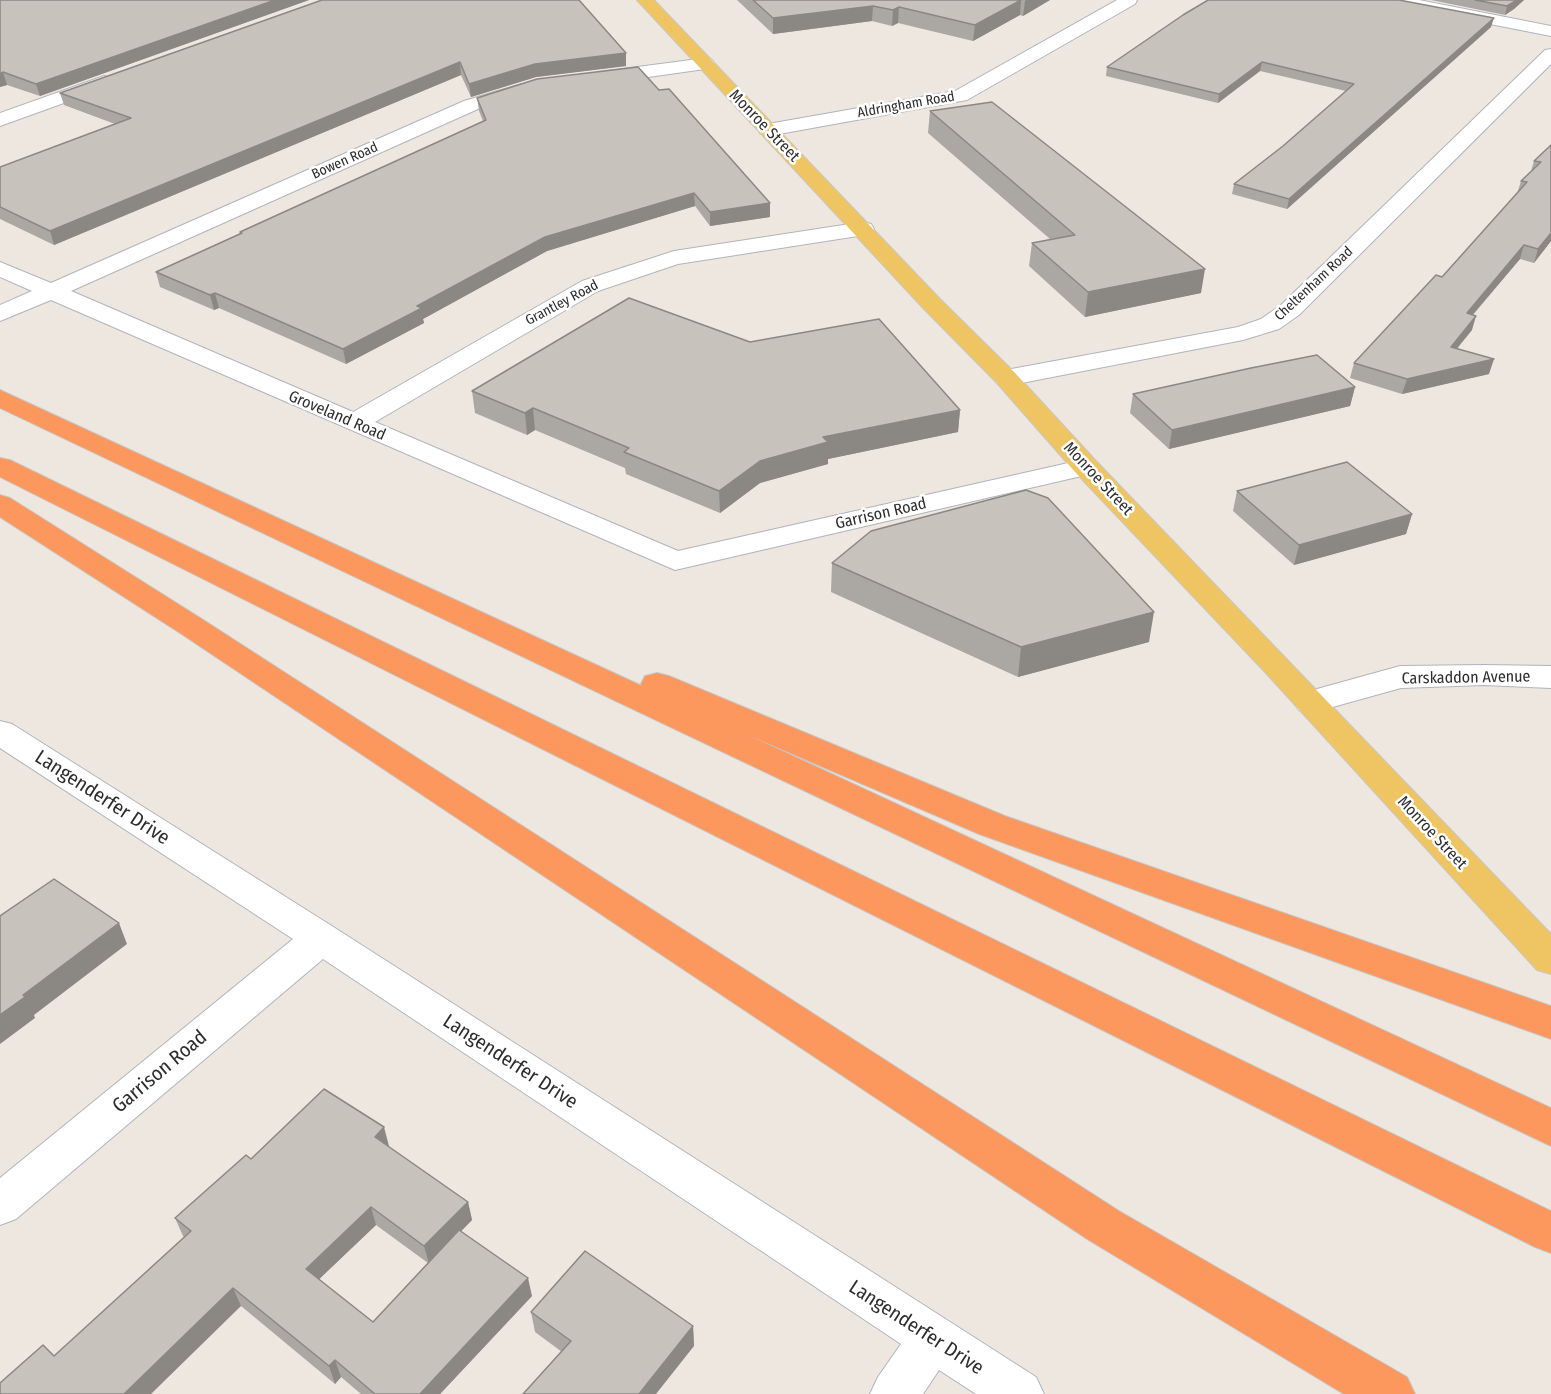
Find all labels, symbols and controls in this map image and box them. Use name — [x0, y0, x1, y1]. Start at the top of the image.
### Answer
street label: Monroe Street — [725, 86, 803, 166]
street label: Aldringham Road — [856, 88, 956, 122]
street label: Bowen Road — [309, 139, 381, 183]
street label: Cheltenham Road — [1271, 243, 1357, 325]
street label: Grantley Road — [523, 277, 601, 329]
street label: Groveland Road — [286, 387, 388, 445]
street label: Monroe Street — [1059, 439, 1137, 519]
street label: Garrison Road — [834, 494, 928, 534]
street label: Carskaddon Avenue — [1401, 667, 1531, 689]
street label: Langenderfer Drive — [30, 745, 174, 851]
street label: Monroe Street — [1393, 793, 1471, 873]
street label: Langenderfer Drive — [438, 1009, 582, 1115]
street label: Garrison Road — [108, 1026, 212, 1118]
street label: Langenderfer Drive — [844, 1275, 988, 1381]

